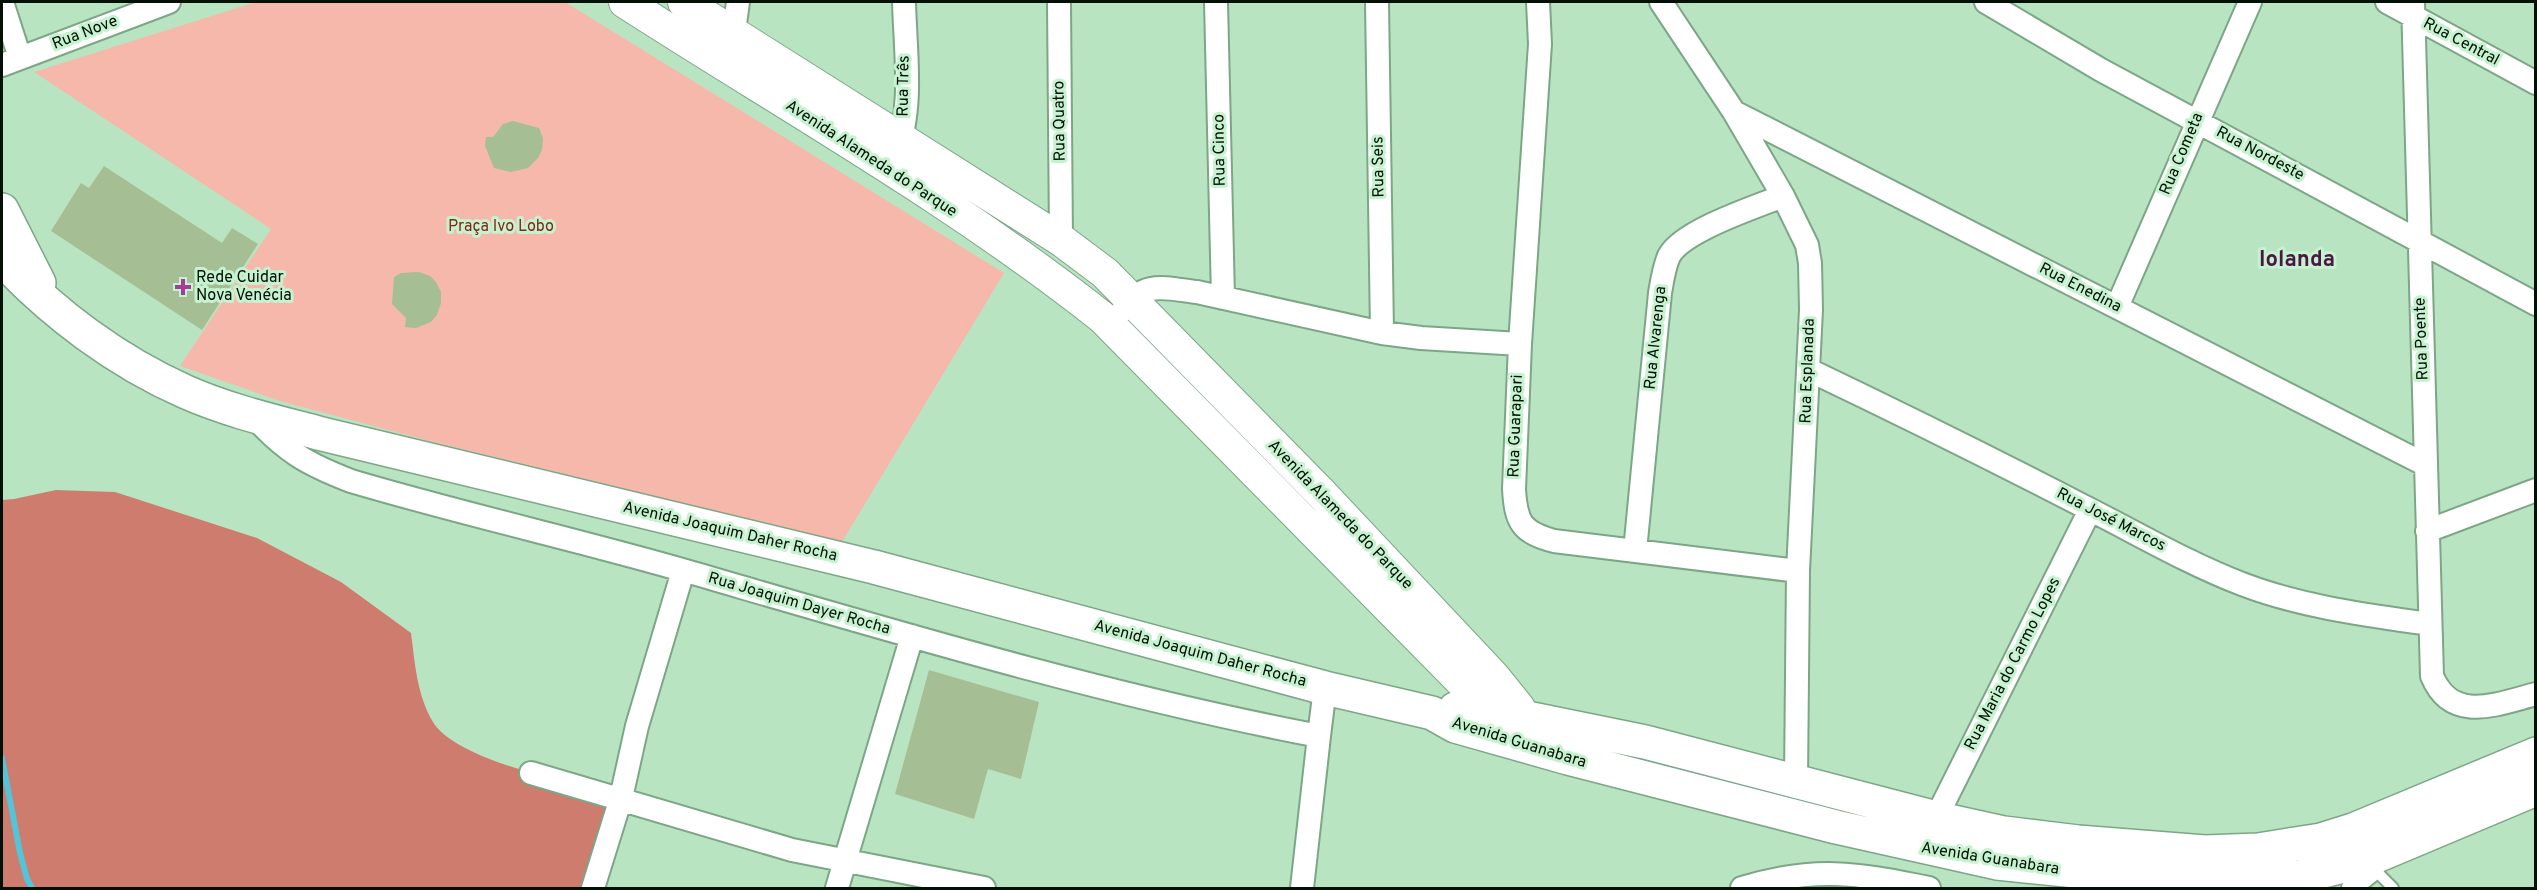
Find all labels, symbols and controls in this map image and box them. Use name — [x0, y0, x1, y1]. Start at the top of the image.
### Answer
street label: Rua Nove — [49, 11, 121, 55]
street label: Rua Central — [2419, 14, 2503, 70]
street label: Rua Três — [893, 55, 915, 117]
street label: Rua Quatro — [1049, 80, 1071, 162]
street label: Avenida Alameda do Parque — [781, 96, 961, 222]
street label: Rua Cometa — [2156, 110, 2208, 198]
street label: Rua Cinco — [1209, 114, 1231, 186]
street label: Rua Nordeste — [2212, 122, 2308, 186]
street label: Rua Seis — [1368, 136, 1390, 198]
park label: Praça Ivo Lobo — [448, 217, 554, 237]
district label: Iolanda — [2259, 247, 2335, 274]
street label: Rua Enedina — [2035, 259, 2125, 317]
place label: Rede Cuidar Nova Venécia — [196, 268, 292, 306]
marker: Rede Cuidar Nova Venécia — [174, 278, 192, 296]
street label: Rua Alvarenga — [1641, 285, 1671, 391]
street label: Rua Poente — [2411, 297, 2433, 381]
street label: Rua Esplanada — [1796, 318, 1820, 424]
street label: Rua Guarapari — [1504, 374, 1528, 478]
street label: Avenida Alameda do Parque — [1263, 436, 1417, 594]
street label: Rua José Marcos — [2053, 484, 2169, 556]
street label: Avenida Joaquim Daher Rocha — [621, 498, 839, 566]
street label: Rua Joaquim Dayer Rocha — [706, 568, 892, 640]
street label: Rua Maria do Carmo Lopes — [1961, 574, 2065, 754]
street label: Avenida Joaquim Daher Rocha — [1092, 616, 1308, 692]
street label: Avenida Guanabara — [1449, 713, 1589, 773]
street label: Avenida Guanabara — [1919, 838, 2061, 880]

